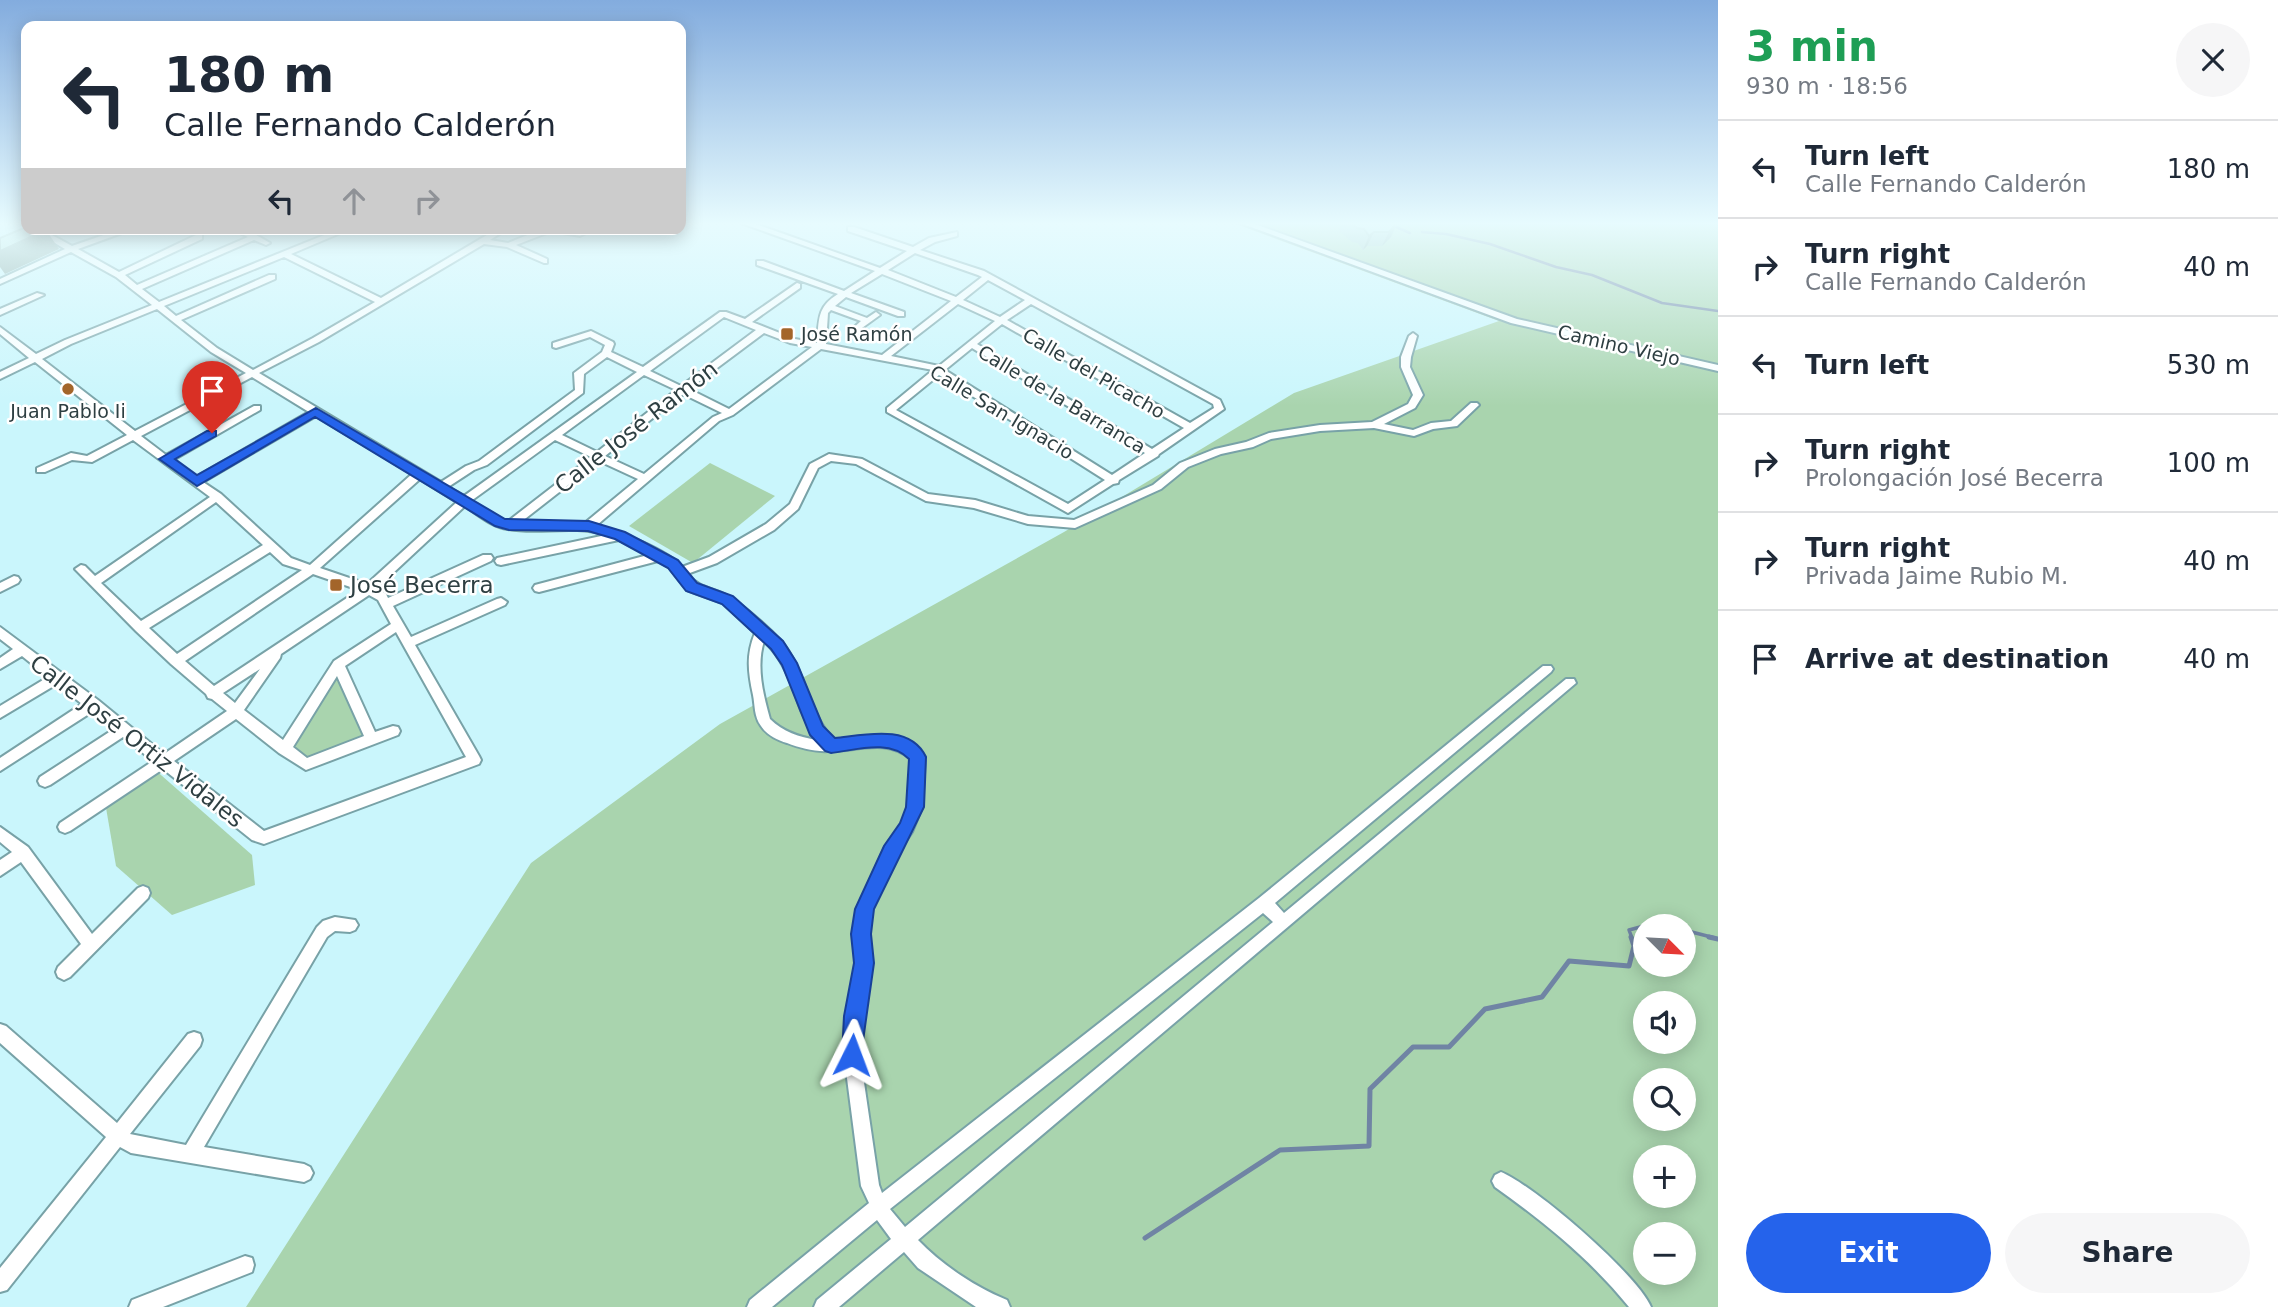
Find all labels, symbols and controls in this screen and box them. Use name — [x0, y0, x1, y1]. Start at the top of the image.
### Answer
text: 3 min — [1746, 22, 1878, 71]
button: close — [2176, 23, 2250, 97]
text: 180 m — [164, 47, 334, 104]
icon: left — [49, 49, 140, 140]
text: 930 m · 18:56 — [1746, 73, 1908, 99]
text: Calle Fernando Calderón — [164, 106, 556, 144]
text: Turn left — [1805, 141, 1929, 171]
icon: left — [1746, 150, 1784, 188]
text: 180 m — [2167, 154, 2250, 184]
text: Calle Fernando Calderón — [1805, 171, 2087, 197]
icon: left — [262, 182, 300, 220]
icon: ahead — [335, 182, 373, 220]
icon: right — [408, 182, 446, 220]
text: Turn right — [1805, 239, 1950, 269]
icon: right — [1746, 248, 1784, 286]
text: 40 m — [2183, 252, 2250, 282]
text: Calle Fernando Calderón — [1805, 269, 2087, 295]
street label: Camino Viejo — [1556, 320, 1682, 370]
place label: José Ramón — [800, 323, 912, 345]
street label: Calle del Picacho — [1019, 323, 1169, 423]
marker: José Ramón — [779, 326, 795, 342]
street label: Calle de la Barranca — [974, 340, 1150, 458]
icon: left — [1746, 346, 1784, 384]
text: Turn left — [1805, 350, 1929, 380]
text: 530 m — [2167, 350, 2250, 380]
street label: Calle José Ramón — [549, 355, 723, 499]
street label: Calle San Ignacio — [926, 360, 1078, 464]
pin — [182, 361, 242, 433]
icon: arrive — [193, 372, 231, 410]
marker: Juan Pablo Ii — [60, 381, 76, 397]
place label: Juan Pablo Ii — [9, 400, 126, 422]
text: Turn right — [1805, 435, 1950, 465]
icon: right — [1746, 444, 1784, 482]
text: 100 m — [2167, 448, 2250, 478]
text: Prolongación José Becerra — [1805, 465, 2104, 491]
text: Turn right — [1805, 533, 1950, 563]
icon: right — [1746, 542, 1784, 580]
text: 40 m — [2183, 546, 2250, 576]
text: Privada Jaime Rubio M. — [1805, 563, 2068, 589]
place label: José Becerra — [348, 572, 494, 598]
marker: José Becerra — [328, 577, 344, 593]
icon: arrive — [1746, 640, 1784, 678]
text: Arrive at destination — [1805, 644, 2109, 674]
text: 40 m — [2183, 644, 2250, 674]
street label: Calle José Ortiz Vidales — [25, 650, 249, 832]
north arrow — [1633, 914, 1696, 976]
map controls — [1633, 914, 1696, 1285]
button: sound — [1633, 991, 1696, 1054]
position arrow — [815, 1018, 889, 1092]
button: search — [1633, 1068, 1696, 1131]
button: + — [1633, 1145, 1696, 1208]
button: Exit — [1746, 1213, 1991, 1293]
button: Share — [2005, 1213, 2250, 1293]
button: − — [1633, 1222, 1696, 1285]

